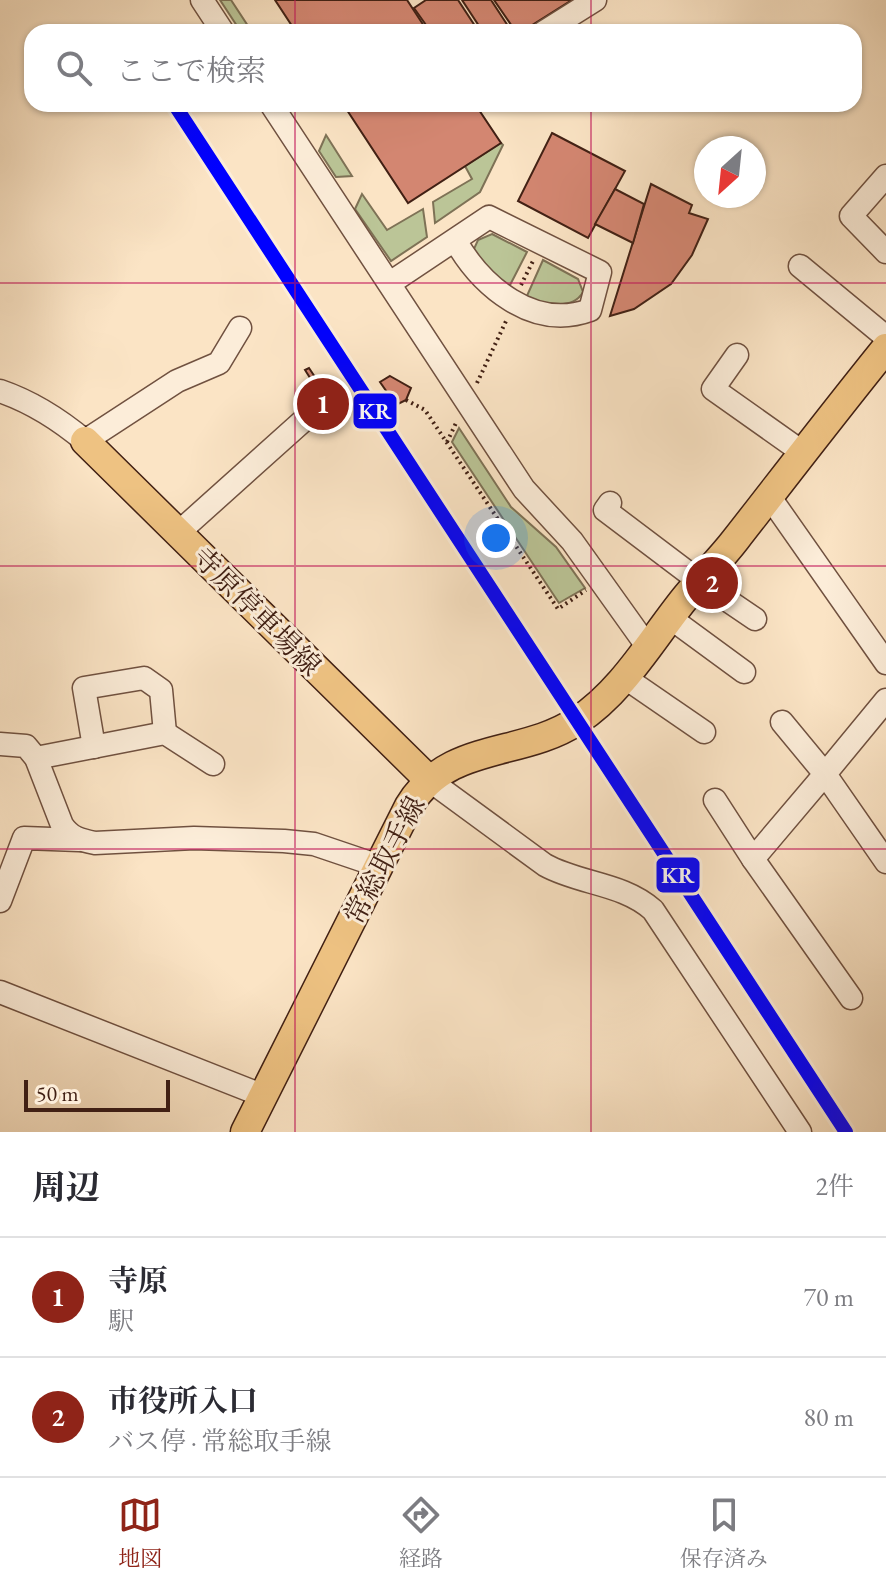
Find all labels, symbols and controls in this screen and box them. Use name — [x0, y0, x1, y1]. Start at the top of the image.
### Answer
search box — [24, 24, 862, 112]
icon: search — [52, 46, 96, 90]
text: ここで検索 — [116, 51, 266, 90]
north arrow — [694, 136, 766, 208]
pin: 1 — [297, 374, 349, 434]
line badge: KR — [352, 392, 398, 430]
text: KR — [358, 397, 392, 426]
your location — [476, 518, 516, 558]
street label: 寺原停車場線 — [185, 539, 329, 683]
pin: 2 — [686, 553, 738, 613]
street label: 常総取手線 — [335, 790, 433, 930]
line badge: KR — [655, 856, 701, 894]
text: KR — [661, 861, 695, 890]
scale bar — [24, 1076, 170, 1112]
text: 50 m — [36, 1079, 79, 1108]
text: 周辺 — [32, 1165, 100, 1209]
text: 2件 — [816, 1169, 854, 1203]
text: 寺原 — [108, 1261, 168, 1300]
text: 1 — [51, 1280, 65, 1314]
text: 70 m — [804, 1280, 854, 1314]
text: 駅 — [108, 1304, 134, 1338]
text: 市役所入口 — [108, 1381, 258, 1420]
text: 2 — [51, 1400, 65, 1434]
text: 80 m — [804, 1400, 854, 1434]
text: バス停 · 常総取手線 — [108, 1424, 332, 1458]
tab: 地図 — [118, 1493, 162, 1573]
tab: 経路 — [399, 1493, 443, 1573]
tab: 保存済み — [680, 1493, 768, 1573]

